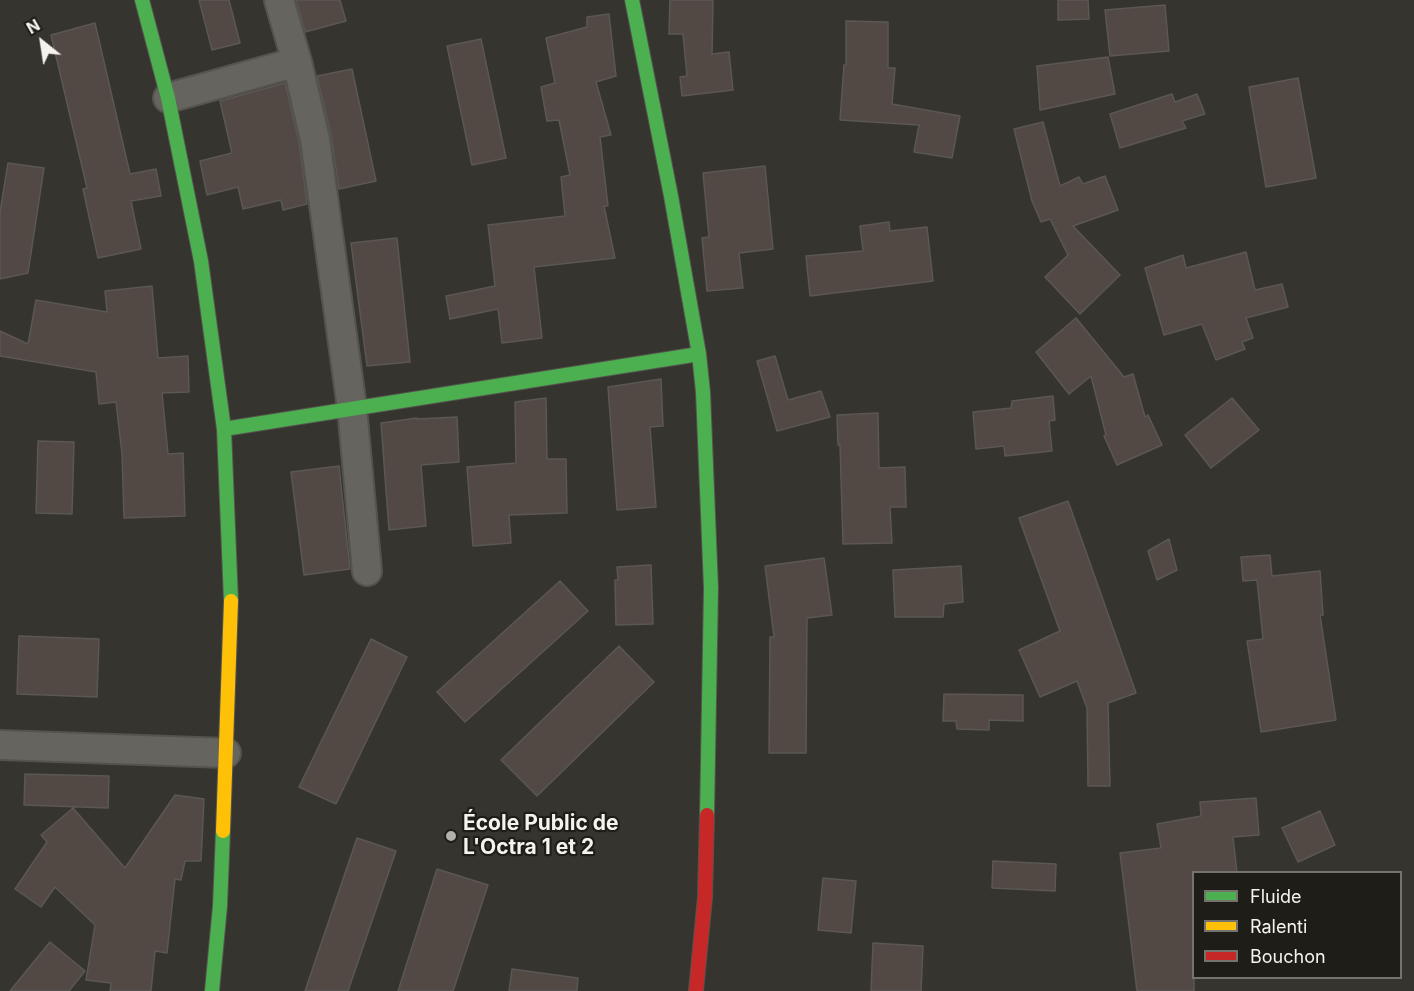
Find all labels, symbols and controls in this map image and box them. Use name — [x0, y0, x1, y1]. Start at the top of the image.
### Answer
north arrow — [12, 12, 72, 72]
text: N — [23, 15, 43, 38]
place label: École Public de L'Octra 1 et 2 — [463, 811, 619, 861]
marker: École Public de L'Octra 1 et 2 — [444, 829, 458, 843]
legend — [1192, 871, 1402, 979]
text: Fluide — [1250, 886, 1302, 907]
text: Ralenti — [1250, 916, 1307, 937]
text: Bouchon — [1250, 946, 1326, 967]

